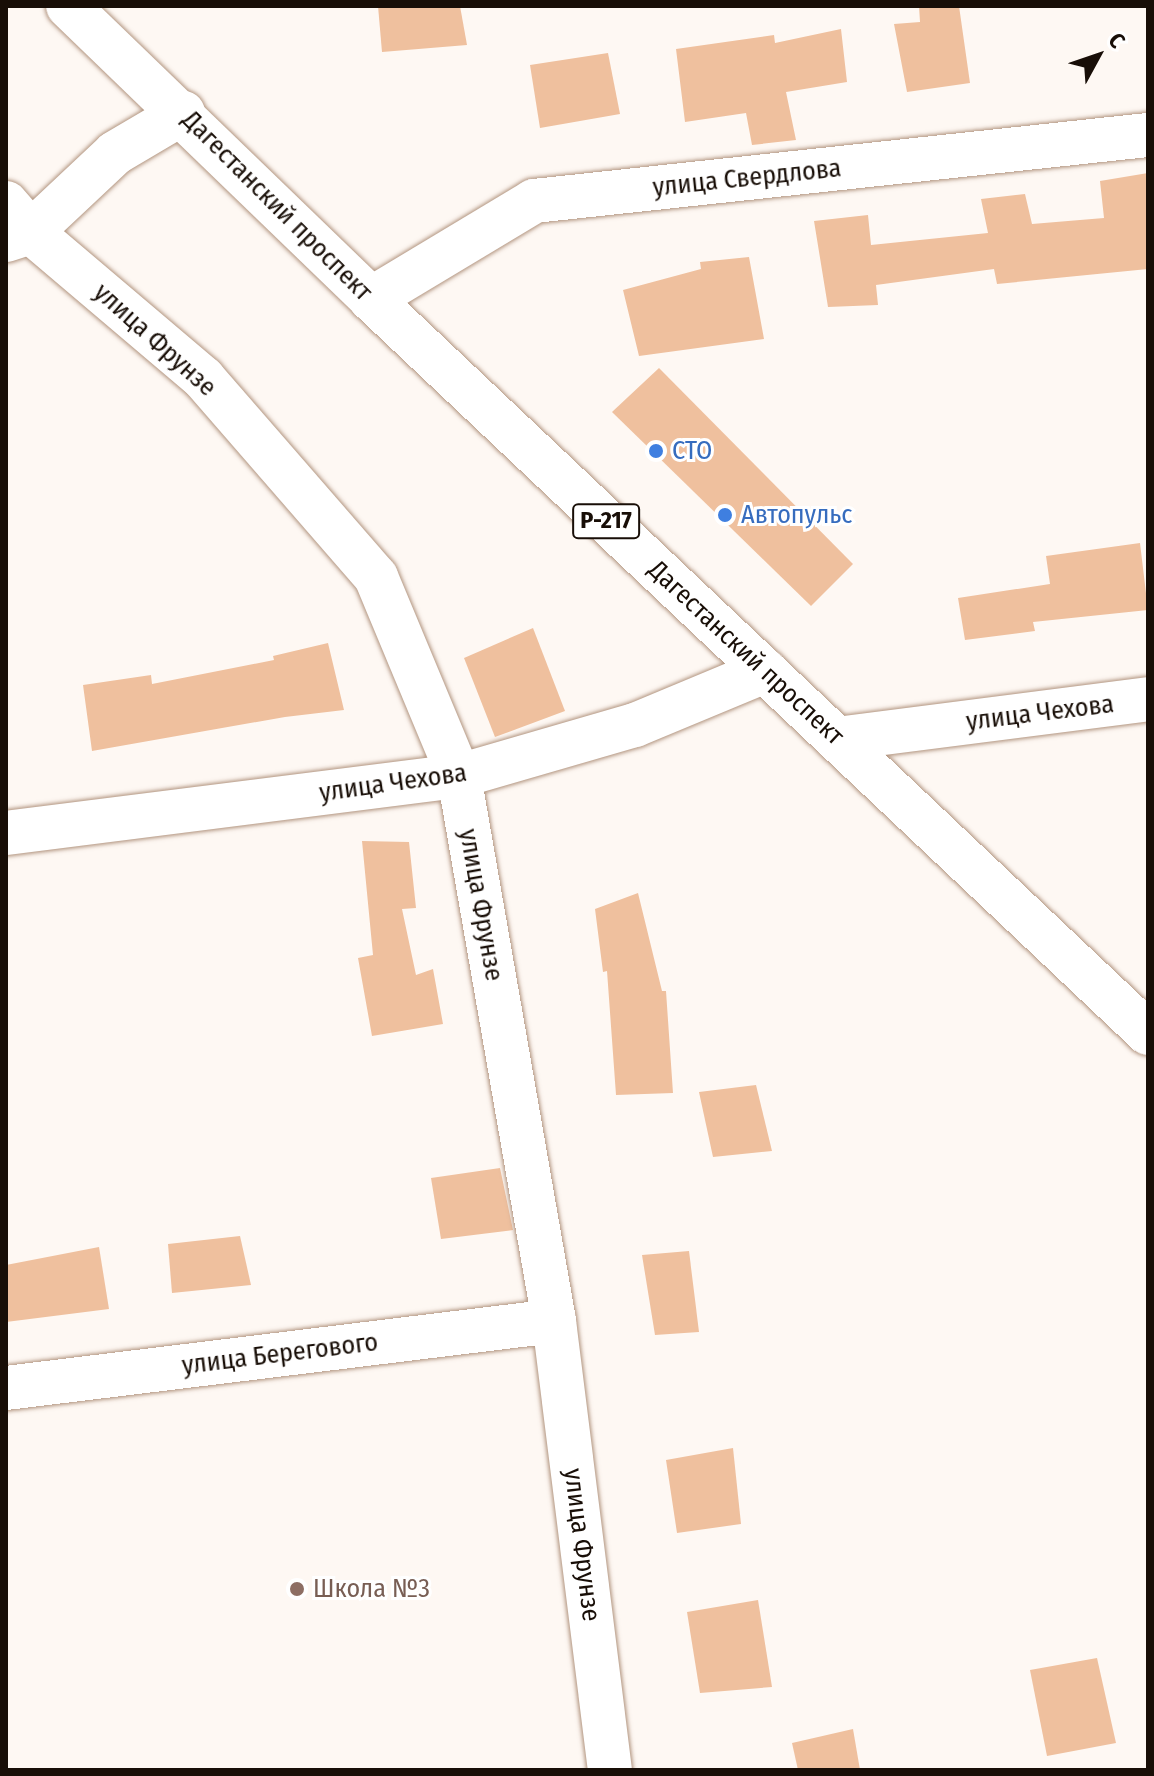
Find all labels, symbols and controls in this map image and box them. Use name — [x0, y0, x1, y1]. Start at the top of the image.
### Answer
north arrow — [1058, 16, 1138, 96]
text: С — [1103, 27, 1131, 53]
street label: Дагестанский проспект — [175, 104, 379, 308]
street label: улица Свердлова — [651, 153, 843, 203]
street label: улица Фрунзе — [87, 277, 223, 403]
place label: СТО — [672, 435, 712, 467]
marker: СТО — [647, 442, 665, 460]
place label: Автопульс — [741, 499, 852, 531]
road number: Р-217 — [572, 501, 640, 541]
marker: Автопульс — [716, 506, 734, 524]
street label: Дагестанский проспект — [642, 554, 850, 752]
street label: улица Чехова — [964, 688, 1116, 738]
street label: улица Чехова — [317, 757, 469, 809]
street label: улица Фрунзе — [452, 827, 510, 983]
street label: улица Берегового — [180, 1326, 380, 1382]
street label: улица Фрунзе — [557, 1467, 607, 1623]
place label: Школа №3 — [313, 1573, 430, 1605]
marker: Школа №3 — [288, 1580, 306, 1598]

